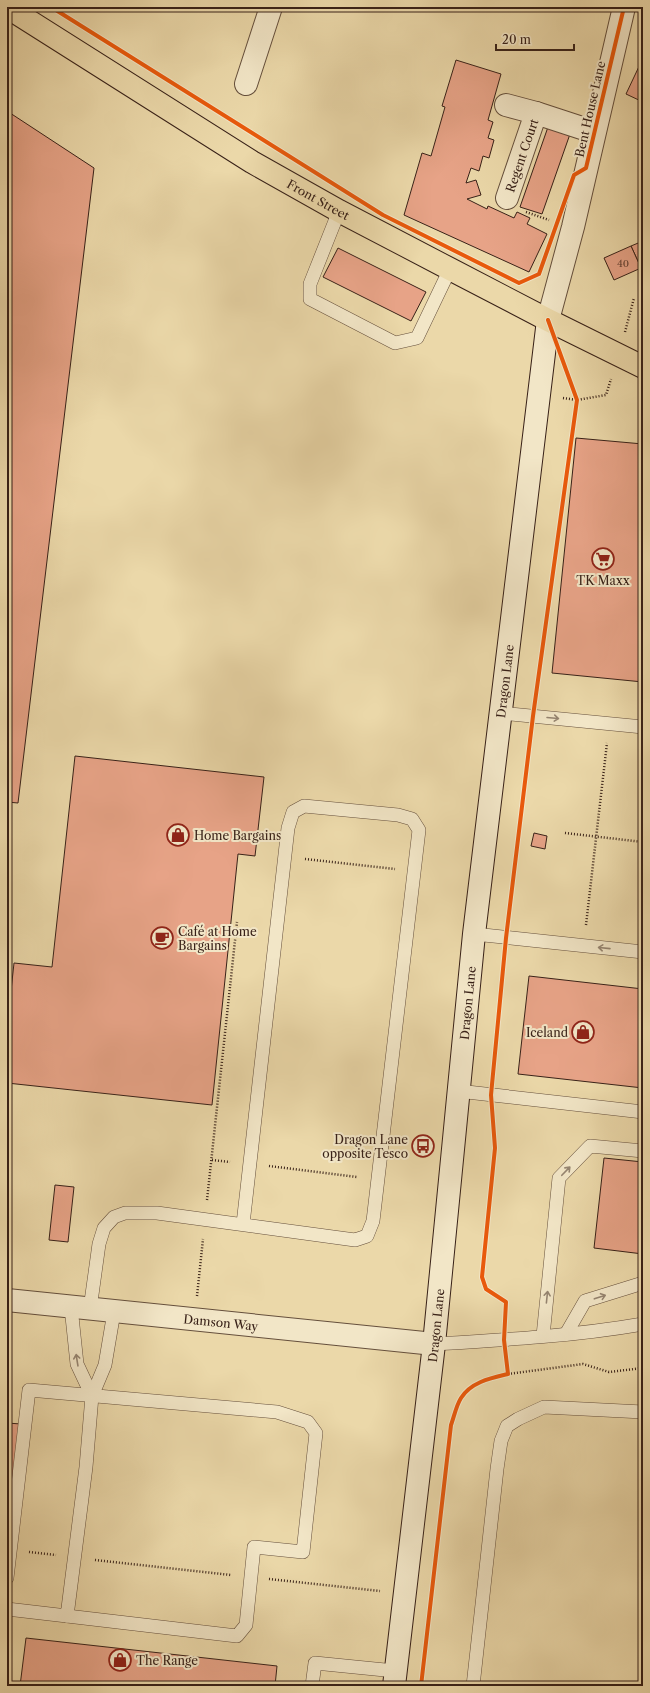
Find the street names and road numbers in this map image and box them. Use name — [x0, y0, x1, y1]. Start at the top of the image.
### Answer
street label: Bent House Lane — [572, 59, 608, 159]
street label: Regent Court — [502, 116, 541, 194]
street label: Front Street — [285, 176, 353, 223]
street label: Dragon Lane — [493, 643, 516, 719]
street label: Dragon Lane — [456, 965, 478, 1040]
street label: Dragon Lane — [424, 1288, 447, 1363]
street label: Damson Way — [183, 1311, 259, 1333]

